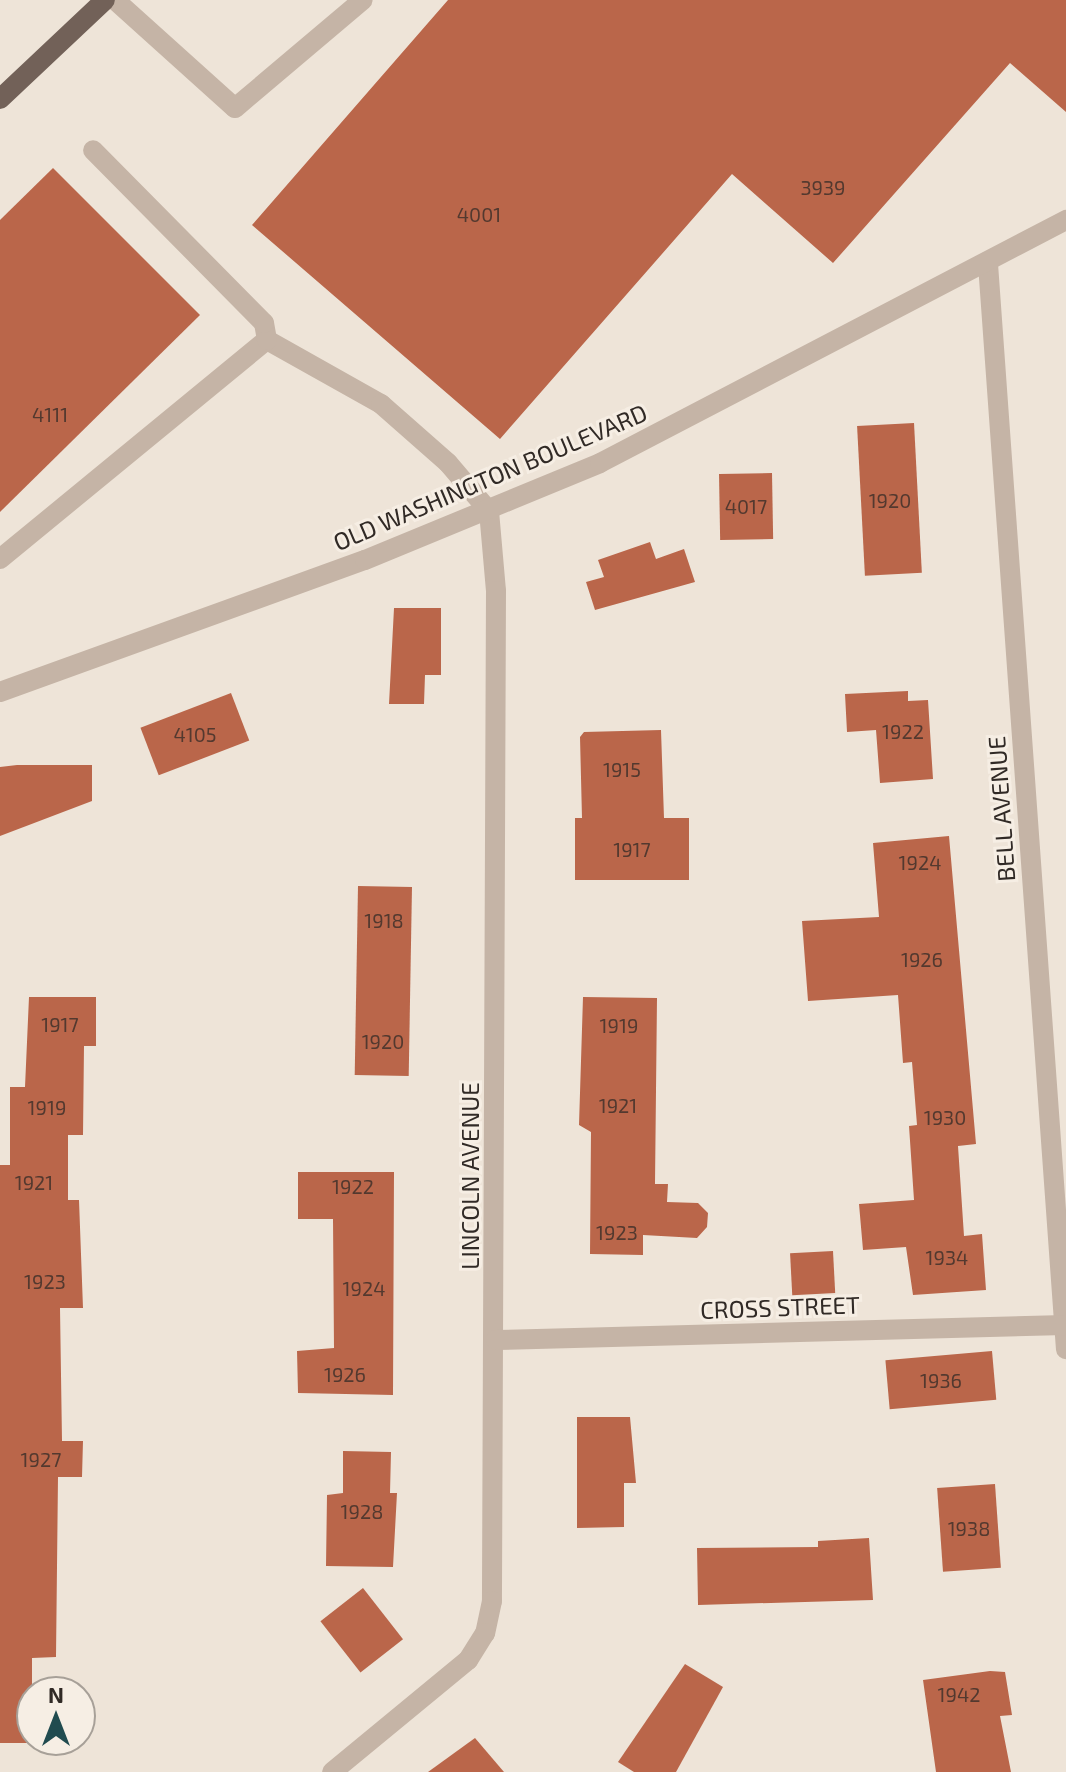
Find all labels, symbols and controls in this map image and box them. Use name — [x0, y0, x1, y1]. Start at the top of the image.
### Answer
house number: 3939 — [800, 175, 846, 199]
house number: 4001 — [457, 202, 501, 226]
street label: OLD WASHINGTON BOULEVARD — [329, 398, 651, 556]
house number: 4111 — [32, 402, 68, 426]
house number: 1920 — [869, 488, 911, 512]
house number: 4017 — [725, 494, 767, 518]
house number: 1922 — [882, 719, 924, 743]
house number: 4105 — [173, 722, 217, 746]
street label: BELL AVENUE — [982, 735, 1020, 883]
house number: 1915 — [603, 757, 641, 781]
house number: 1917 — [613, 837, 651, 861]
house number: 1924 — [899, 850, 941, 874]
house number: 1918 — [364, 908, 404, 932]
house number: 1926 — [901, 947, 943, 971]
house number: 1917 — [41, 1012, 79, 1036]
house number: 1919 — [600, 1013, 638, 1037]
house number: 1920 — [362, 1029, 404, 1053]
street label: LINCOLN AVENUE — [456, 1082, 484, 1270]
house number: 1921 — [599, 1093, 637, 1117]
house number: 1919 — [28, 1095, 66, 1119]
house number: 1930 — [924, 1105, 966, 1129]
house number: 1921 — [15, 1170, 53, 1194]
house number: 1922 — [332, 1174, 374, 1198]
house number: 1923 — [596, 1220, 638, 1244]
house number: 1934 — [926, 1245, 968, 1269]
house number: 1923 — [24, 1269, 66, 1293]
house number: 1924 — [343, 1276, 385, 1300]
street label: CROSS STREET — [700, 1290, 860, 1324]
house number: 1926 — [324, 1362, 366, 1386]
house number: 1936 — [920, 1368, 962, 1392]
house number: 1927 — [21, 1447, 61, 1471]
house number: 1928 — [341, 1499, 383, 1523]
house number: 1938 — [948, 1516, 990, 1540]
north arrow — [16, 1676, 96, 1756]
text: N — [48, 1681, 64, 1707]
house number: 1942 — [938, 1682, 980, 1706]

